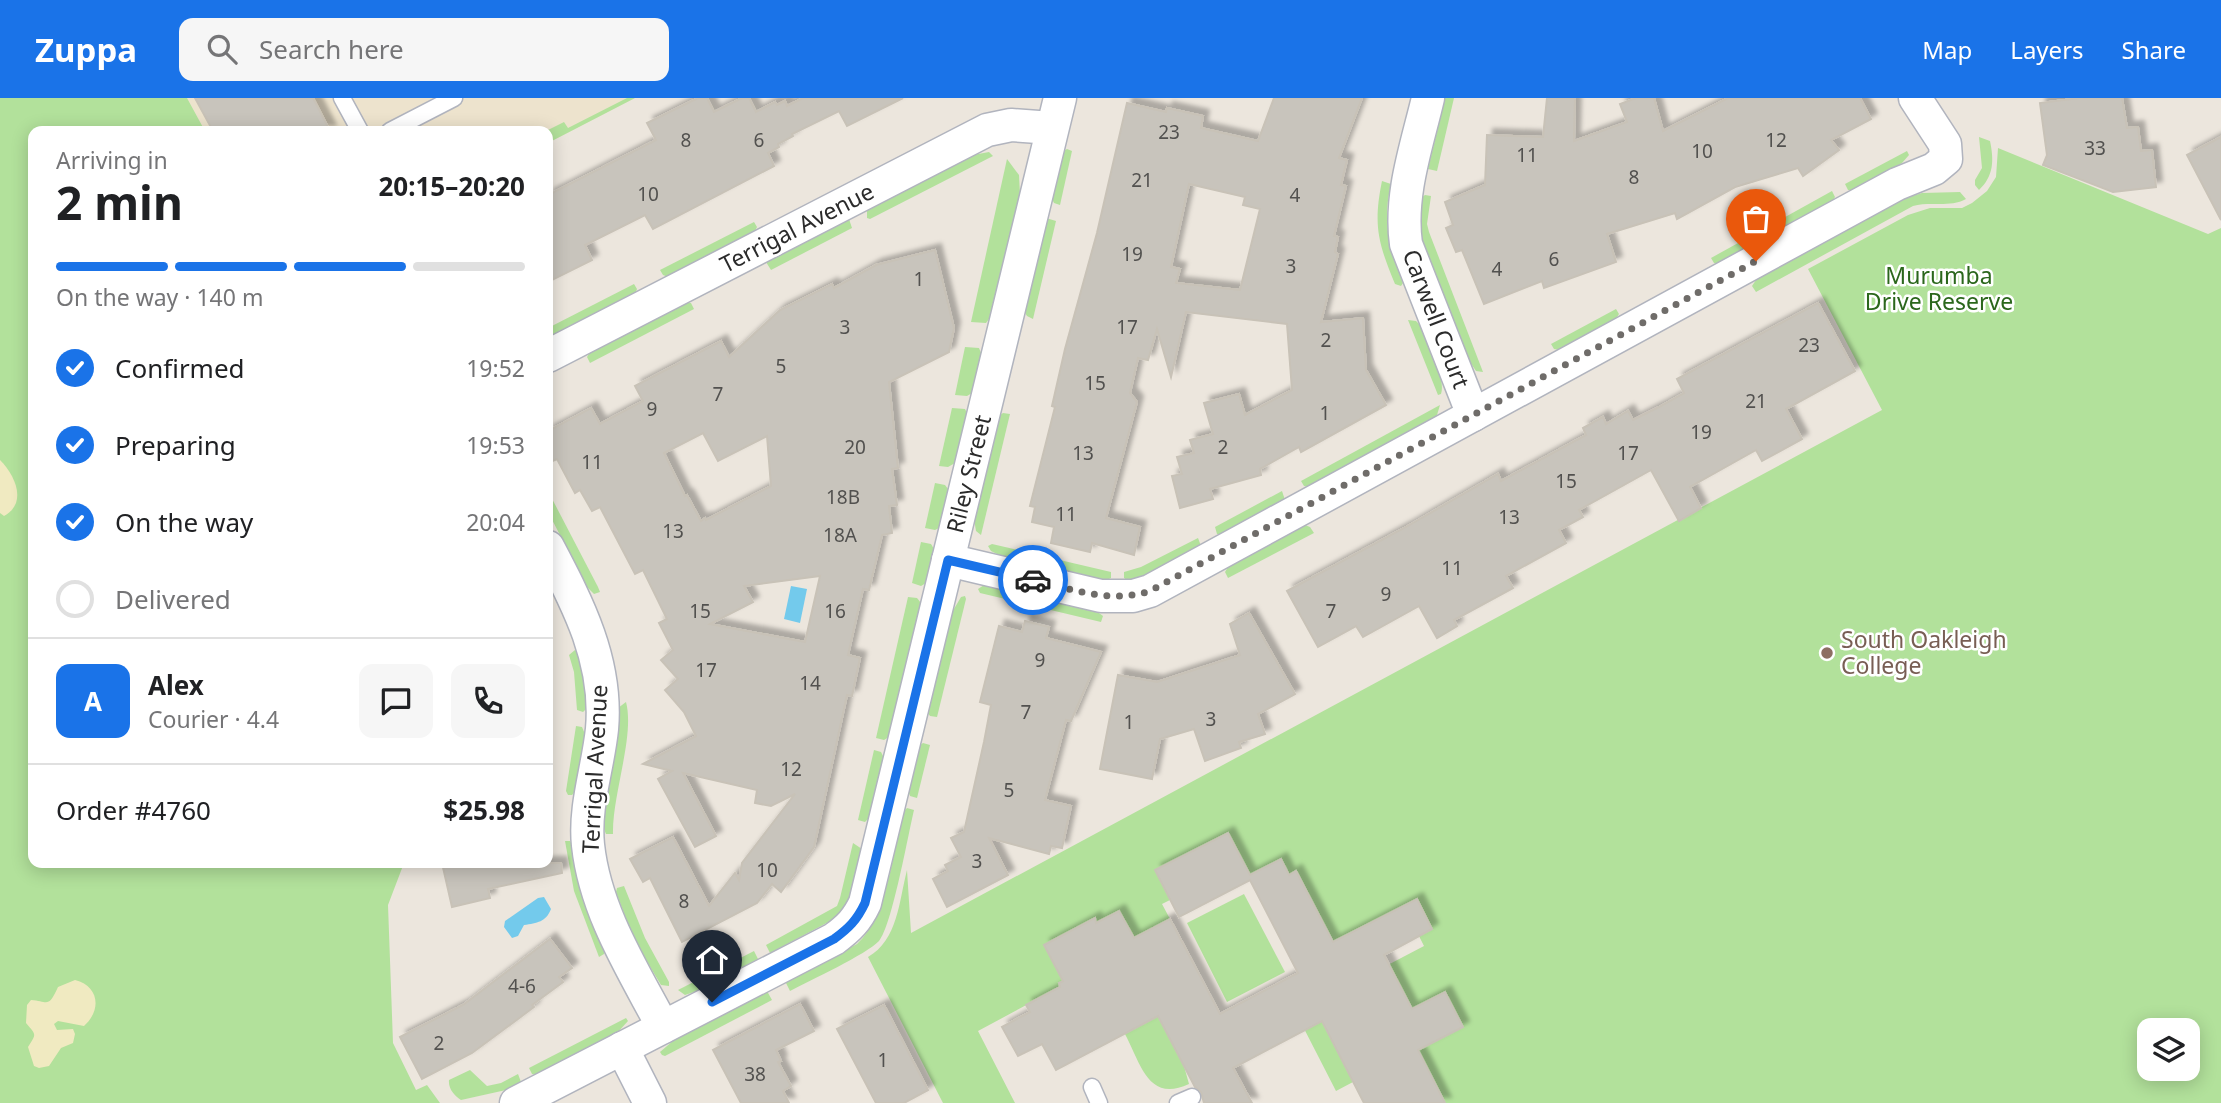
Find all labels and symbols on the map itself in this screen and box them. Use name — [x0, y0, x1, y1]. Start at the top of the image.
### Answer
house number: 23 — [1158, 119, 1180, 145]
house number: 8 — [681, 127, 691, 153]
house number: 6 — [754, 127, 764, 153]
house number: 12 — [1765, 127, 1787, 153]
house number: 33 — [2084, 135, 2106, 161]
house number: 10 — [1691, 138, 1713, 164]
house number: 11 — [1516, 142, 1538, 168]
house number: 8 — [1629, 164, 1639, 190]
house number: 21 — [1131, 167, 1153, 193]
street label: Terrigal Avenue — [714, 175, 879, 280]
house number: 10 — [637, 181, 659, 207]
house number: 4 — [1290, 182, 1301, 208]
pin — [1726, 189, 1786, 261]
house number: 19 — [1121, 241, 1143, 267]
street label: Carwell Court — [1396, 245, 1478, 393]
house number: 6 — [1549, 246, 1559, 272]
house number: 3 — [1286, 253, 1296, 279]
house number: 4 — [1492, 256, 1503, 282]
park label: Murumba Drive Reserve — [1865, 259, 2013, 317]
house number: 1 — [914, 266, 924, 292]
house number: 3 — [840, 314, 850, 340]
house number: 17 — [1116, 314, 1138, 340]
house number: 2 — [1321, 327, 1331, 353]
house number: 23 — [1798, 332, 1820, 358]
house number: 5 — [776, 353, 786, 379]
house number: 15 — [1084, 370, 1106, 396]
house number: 7 — [713, 381, 723, 407]
house number: 21 — [1745, 388, 1767, 414]
house number: 9 — [647, 396, 657, 422]
house number: 1 — [1320, 400, 1330, 426]
street label: Riley Street — [938, 411, 998, 536]
house number: 19 — [1690, 419, 1712, 445]
house number: 20 — [844, 434, 866, 460]
house number: 2 — [1218, 434, 1228, 460]
house number: 13 — [1072, 440, 1094, 466]
house number: 17 — [1617, 440, 1639, 466]
house number: 11 — [581, 449, 603, 475]
house number: 15 — [1555, 468, 1577, 494]
house number: 18B — [826, 484, 860, 510]
house number: 11 — [1055, 501, 1077, 527]
house number: 13 — [1498, 504, 1520, 530]
house number: 13 — [662, 518, 684, 544]
house number: 18A — [823, 522, 858, 548]
courier — [998, 545, 1068, 615]
house number: 11 — [1441, 555, 1463, 581]
house number: 9 — [1381, 581, 1391, 607]
house number: 15 — [689, 598, 711, 624]
house number: 16 — [824, 598, 846, 624]
house number: 7 — [1326, 598, 1336, 624]
place label: South Oakleigh College — [1841, 623, 2007, 681]
marker: South Oakleigh College — [1819, 645, 1835, 661]
house number: 9 — [1035, 647, 1045, 673]
house number: 17 — [695, 657, 717, 683]
house number: 14 — [799, 670, 821, 696]
street label: Terrigal Avenue — [574, 684, 614, 854]
house number: 7 — [1021, 699, 1031, 725]
house number: 3 — [1206, 706, 1216, 732]
house number: 1 — [1124, 709, 1134, 735]
house number: 12 — [780, 756, 802, 782]
house number: 5 — [1004, 777, 1014, 803]
house number: 3 — [972, 848, 982, 874]
house number: 10 — [756, 857, 778, 883]
house number: 8 — [679, 888, 689, 914]
pin — [682, 930, 742, 1002]
house number: 4-6 — [508, 973, 536, 999]
house number: 2 — [434, 1030, 444, 1056]
house number: 1 — [878, 1047, 888, 1073]
house number: 38 — [744, 1061, 766, 1087]

